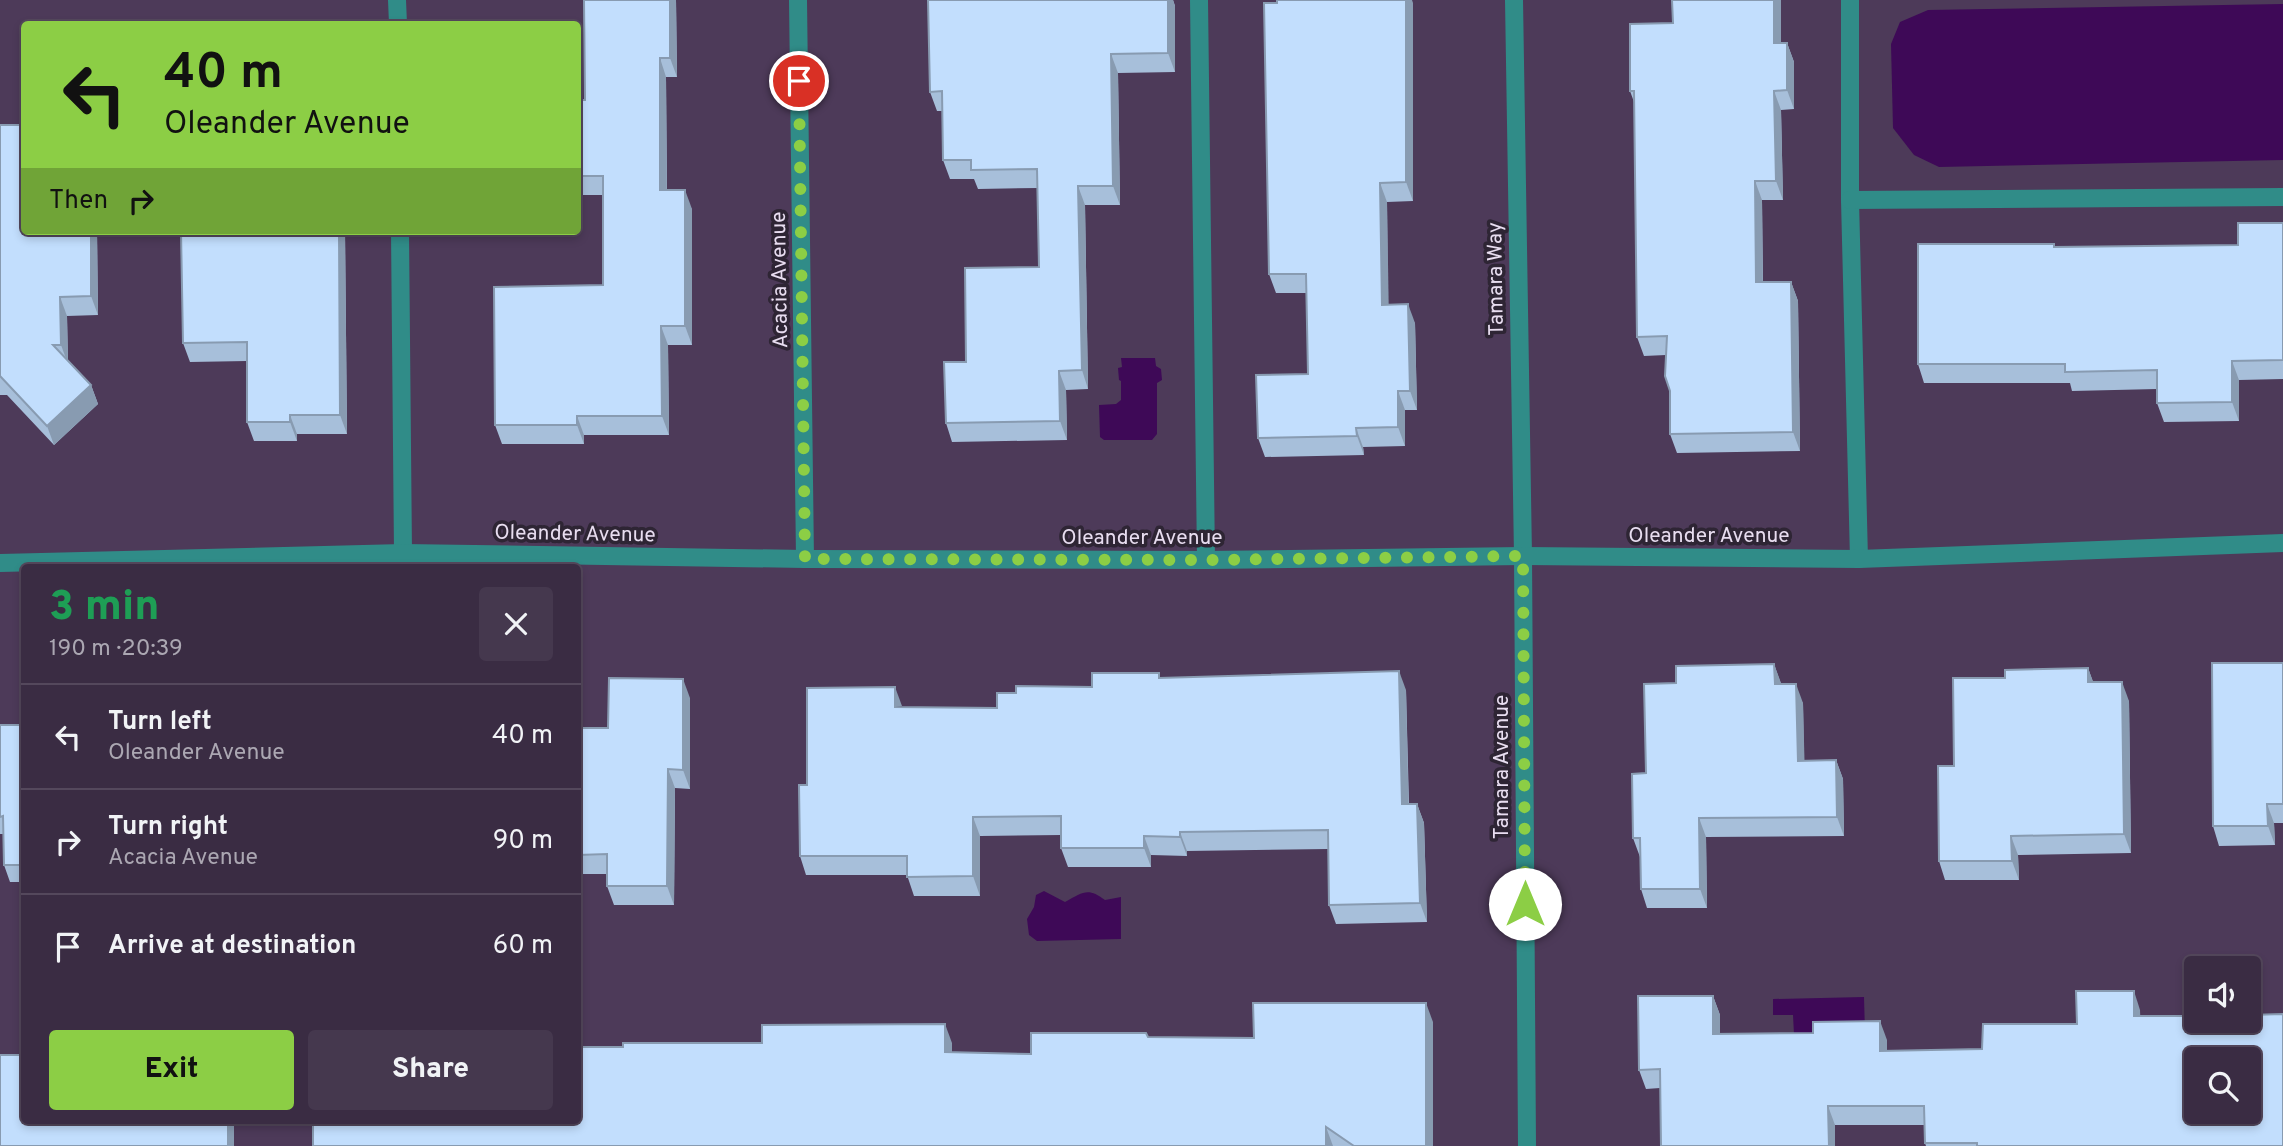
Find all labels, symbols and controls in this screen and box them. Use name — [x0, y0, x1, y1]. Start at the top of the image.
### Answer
text: 40 m — [164, 44, 283, 106]
icon: left — [49, 49, 140, 140]
pin — [769, 51, 829, 111]
icon: arrive — [780, 62, 818, 100]
text: Oleander Avenue — [164, 105, 410, 145]
icon: right — [122, 182, 160, 220]
text: Then — [49, 185, 108, 218]
street label: Acacia Avenue — [766, 211, 795, 349]
street label: Tamara Way — [1482, 222, 1511, 336]
street label: Oleander Avenue — [494, 520, 656, 549]
street label: Oleander Avenue — [1628, 523, 1790, 550]
street label: Oleander Avenue — [1061, 525, 1223, 552]
text: 3 min — [49, 582, 160, 635]
button: close — [479, 587, 553, 661]
text: 190 m · 20:39 — [49, 635, 183, 664]
street label: Tamara Avenue — [1489, 695, 1516, 839]
text: Turn left — [108, 706, 212, 739]
icon: left — [49, 718, 87, 756]
text: 40 m — [492, 720, 553, 753]
text: Oleander Avenue — [108, 739, 285, 768]
text: Turn right — [108, 811, 228, 844]
icon: right — [49, 823, 87, 861]
text: 90 m — [493, 825, 553, 858]
text: Acacia Avenue — [108, 844, 258, 873]
position arrow — [1488, 867, 1562, 941]
icon: arrive — [49, 928, 87, 966]
text: Arrive at destination — [108, 930, 356, 963]
text: 60 m — [493, 930, 553, 963]
map controls — [2184, 956, 2261, 1124]
button: sound — [2184, 956, 2261, 1033]
button: Exit — [49, 1030, 294, 1110]
button: Share — [308, 1030, 553, 1110]
button: search — [2184, 1047, 2261, 1124]

